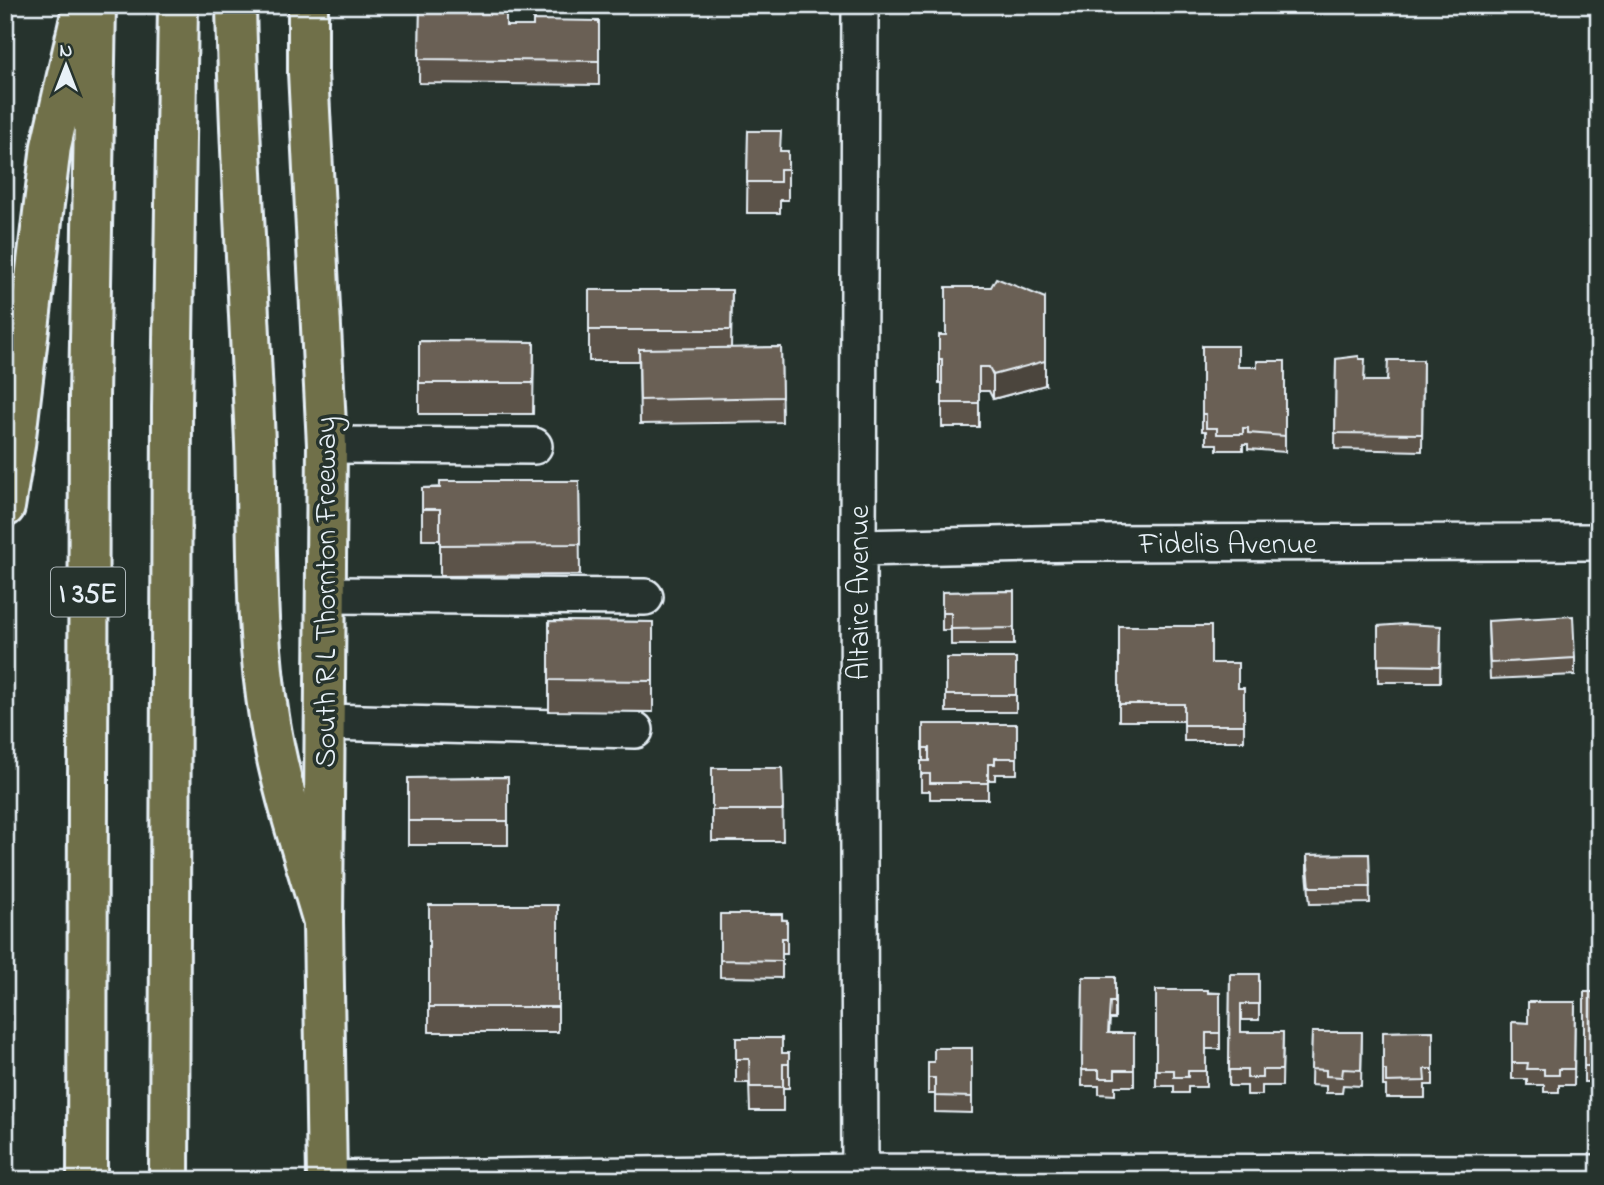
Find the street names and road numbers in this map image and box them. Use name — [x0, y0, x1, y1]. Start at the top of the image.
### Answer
street label: South R L Thornton Freeway — [306, 416, 350, 768]
street label: Altaire Avenue — [839, 505, 883, 681]
street label: Fidelis Avenue — [1138, 524, 1318, 568]
road number: I 35E — [51, 568, 125, 616]

